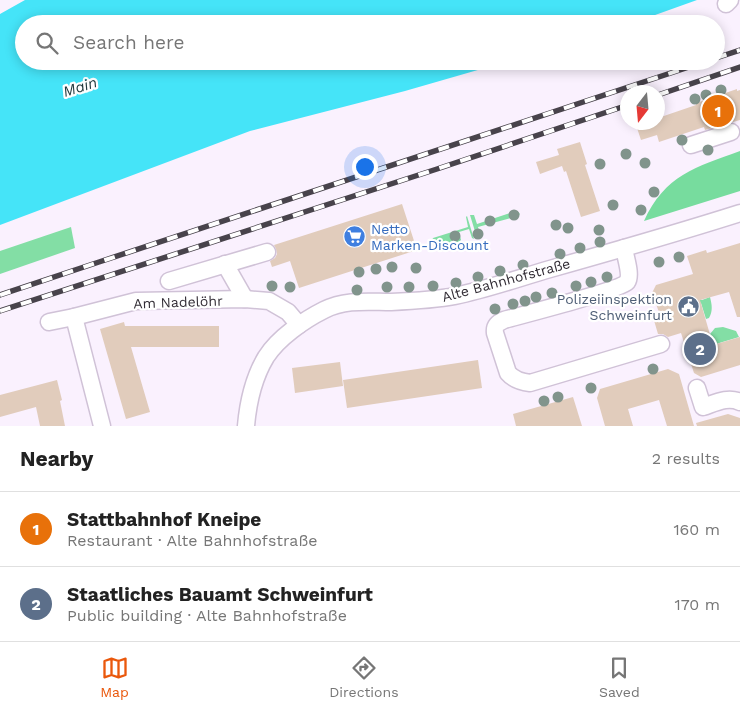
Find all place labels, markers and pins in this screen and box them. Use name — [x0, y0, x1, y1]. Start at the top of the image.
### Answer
pin: 1 — [702, 92, 734, 130]
place label: Netto Marken-Discount — [371, 221, 489, 253]
supermarket icon: Netto Marken-Discount — [343, 225, 367, 249]
place label: Polizeiinspektion Schweinfurt — [557, 291, 672, 323]
public building icon: Polizeiinspektion Schweinfurt — [676, 295, 700, 319]
pin: 2 — [684, 330, 716, 368]

